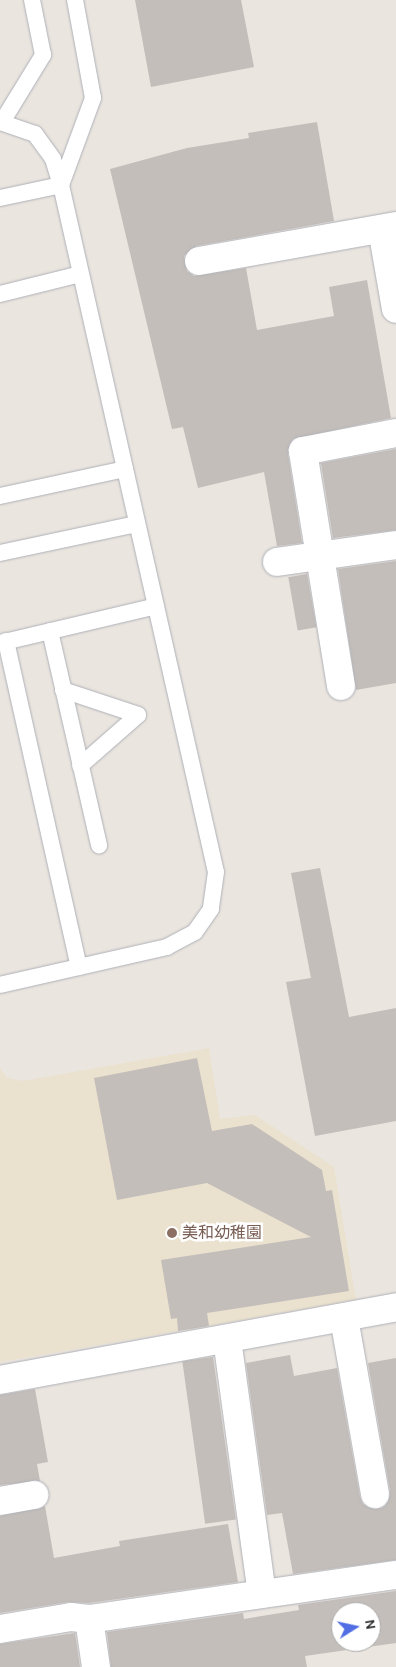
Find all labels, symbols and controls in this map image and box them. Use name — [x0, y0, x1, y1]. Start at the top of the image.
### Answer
place label: 美和幼稚園 — [182, 1223, 262, 1243]
marker: 美和幼稚園 — [166, 1227, 178, 1239]
north arrow — [331, 1602, 381, 1652]
text: N — [361, 1618, 380, 1631]

